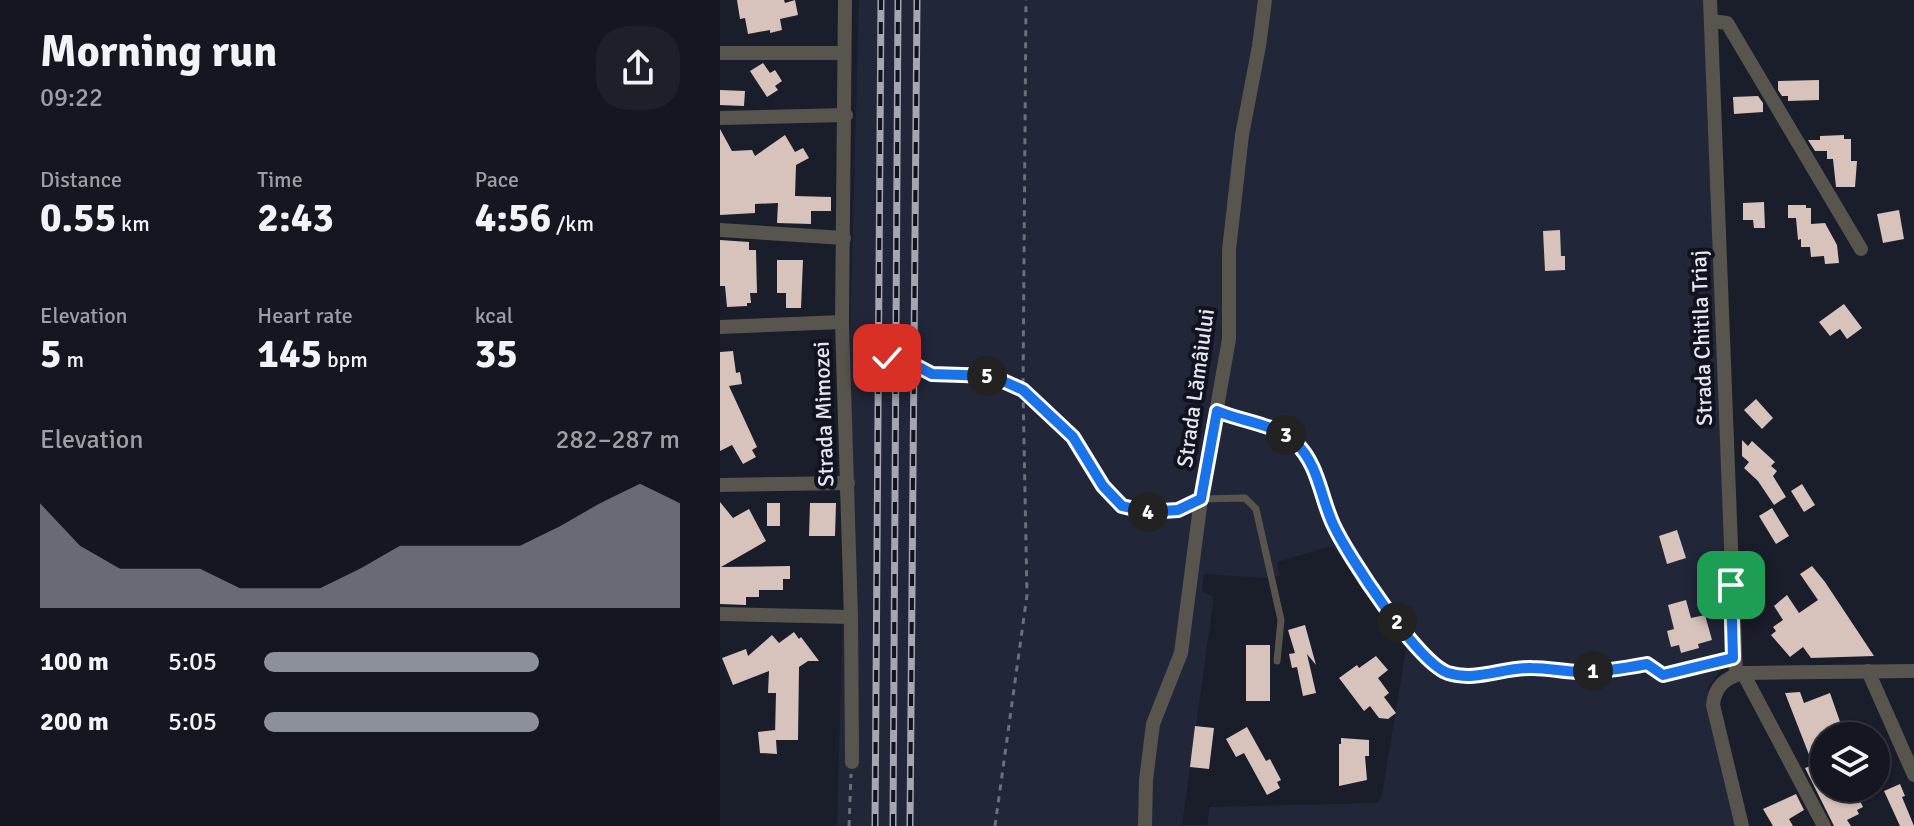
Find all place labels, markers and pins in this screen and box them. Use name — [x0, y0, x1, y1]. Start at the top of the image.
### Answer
pin — [853, 324, 921, 392]
pin: 5 — [967, 356, 1007, 396]
pin: 3 — [1266, 415, 1306, 455]
pin: 4 — [1128, 492, 1168, 532]
pin — [1697, 551, 1765, 619]
pin: 2 — [1377, 602, 1417, 642]
pin: 1 — [1573, 651, 1613, 691]

